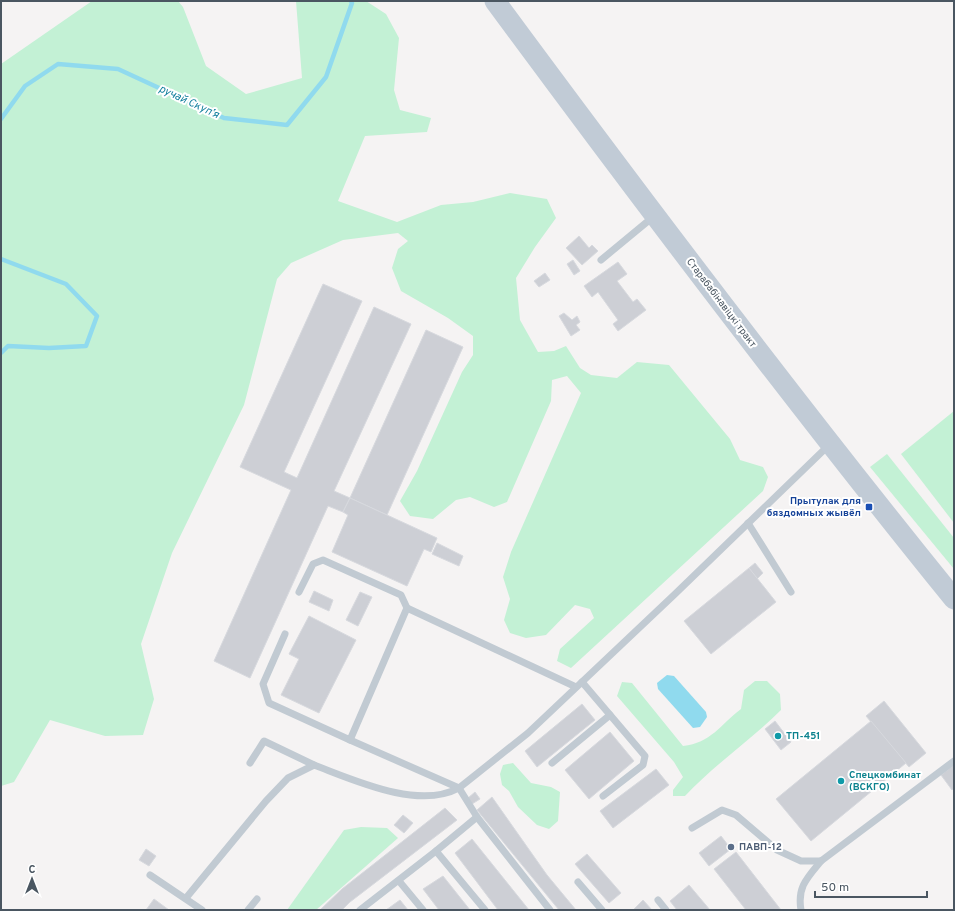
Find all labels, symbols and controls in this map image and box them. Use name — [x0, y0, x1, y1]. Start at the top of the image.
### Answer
water label: ручай Скупʼя — [157, 82, 222, 122]
street label: Старабабінавіцкі тракт — [683, 256, 759, 351]
place label: Прытулак для бяздомных жывёл — [767, 495, 861, 520]
marker: Прытулак для бяздомных жывёл — [864, 502, 874, 512]
place label: ТП-451 — [786, 730, 820, 743]
marker: ТП-451 — [773, 731, 783, 741]
place label: Спецкомбинат (ВСКГО) — [849, 769, 921, 794]
marker: Спецкомбинат (ВСКГО) — [836, 776, 846, 786]
place label: ПАВП-12 — [739, 841, 782, 854]
marker: ПАВП-12 — [726, 842, 736, 852]
north arrow — [12, 859, 52, 899]
text: С — [28, 863, 36, 877]
scale bar — [815, 873, 927, 899]
text: 50 m — [821, 880, 849, 896]

